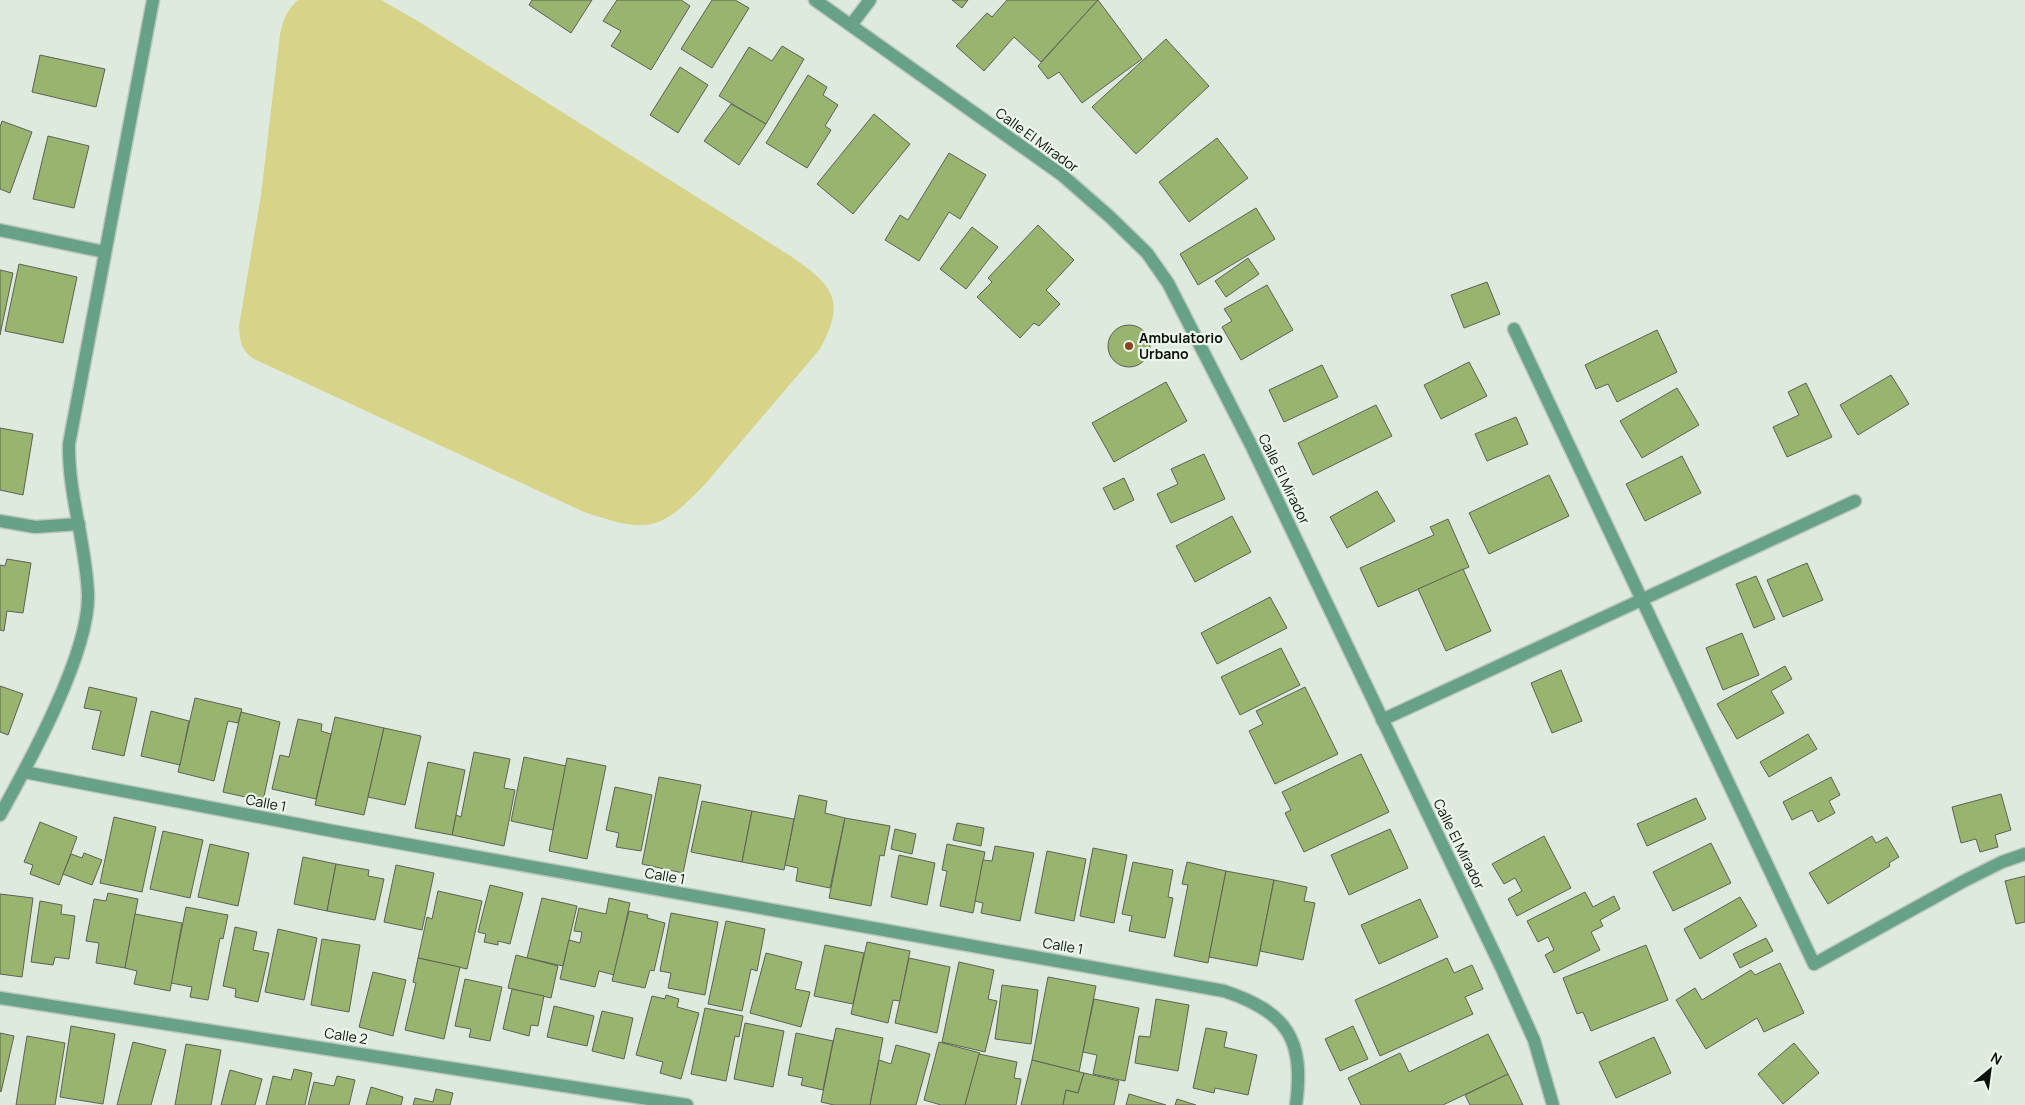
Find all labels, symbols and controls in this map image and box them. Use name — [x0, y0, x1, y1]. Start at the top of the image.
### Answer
street label: Calle El Mirador — [992, 103, 1083, 176]
place label: Ambulatorio Urbano — [1139, 328, 1223, 363]
marker: Ambulatorio Urbano — [1123, 340, 1135, 352]
street label: Calle El Mirador — [1254, 430, 1315, 527]
street label: Calle 1 — [244, 789, 288, 816]
street label: Calle El Mirador — [1429, 795, 1490, 892]
street label: Calle 1 — [643, 863, 687, 888]
street label: Calle 1 — [1041, 933, 1085, 958]
street label: Calle 2 — [323, 1023, 369, 1048]
north arrow — [1965, 1045, 2015, 1095]
text: N — [1988, 1047, 2006, 1069]

